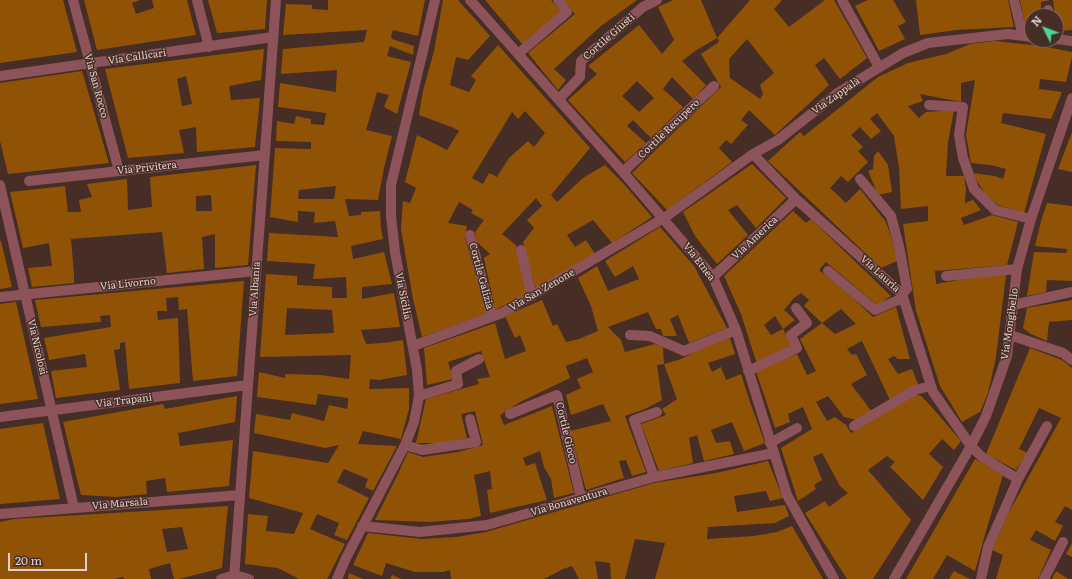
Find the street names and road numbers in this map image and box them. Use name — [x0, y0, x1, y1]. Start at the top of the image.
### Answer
street label: Cortile Giusti — [581, 11, 637, 63]
street label: Via Callicari — [107, 47, 167, 67]
street label: Via San Rocco — [82, 52, 110, 120]
street label: Via Zappalà — [810, 75, 862, 117]
street label: Cortile Recupero — [636, 97, 702, 161]
street label: Via Privitera — [117, 159, 177, 177]
street label: Via America — [730, 214, 780, 262]
street label: Cortile Galizia — [466, 241, 496, 311]
street label: Via Etnea — [680, 241, 718, 283]
street label: Via Lauria — [858, 253, 902, 295]
street label: Via Albania — [247, 261, 263, 317]
street label: Via San Zenone — [507, 266, 577, 314]
street label: Via Sicilia — [393, 271, 413, 321]
street label: Via Livorno — [100, 275, 156, 293]
street label: Via Mongibello — [999, 287, 1021, 361]
street label: Via Nicolosi — [25, 318, 49, 376]
street label: Via Trapani — [95, 392, 153, 410]
street label: Cortile Gioco — [553, 401, 579, 465]
street label: Via Bonaventura — [529, 485, 609, 519]
street label: Via Marsala — [91, 496, 149, 512]

